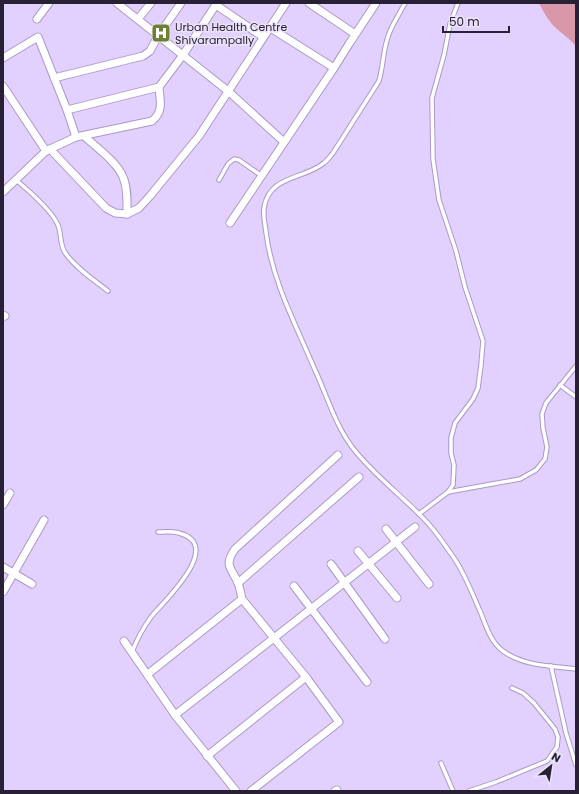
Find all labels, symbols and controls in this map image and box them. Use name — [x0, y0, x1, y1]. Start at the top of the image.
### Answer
scale bar — [443, 8, 509, 34]
text: 50 m — [449, 13, 480, 30]
place label: Urban Health Centre Shivarampally — [175, 19, 287, 48]
hospital icon: Urban Health Centre Shivarampally — [150, 22, 172, 44]
north arrow — [531, 746, 571, 786]
text: N — [548, 748, 564, 766]

